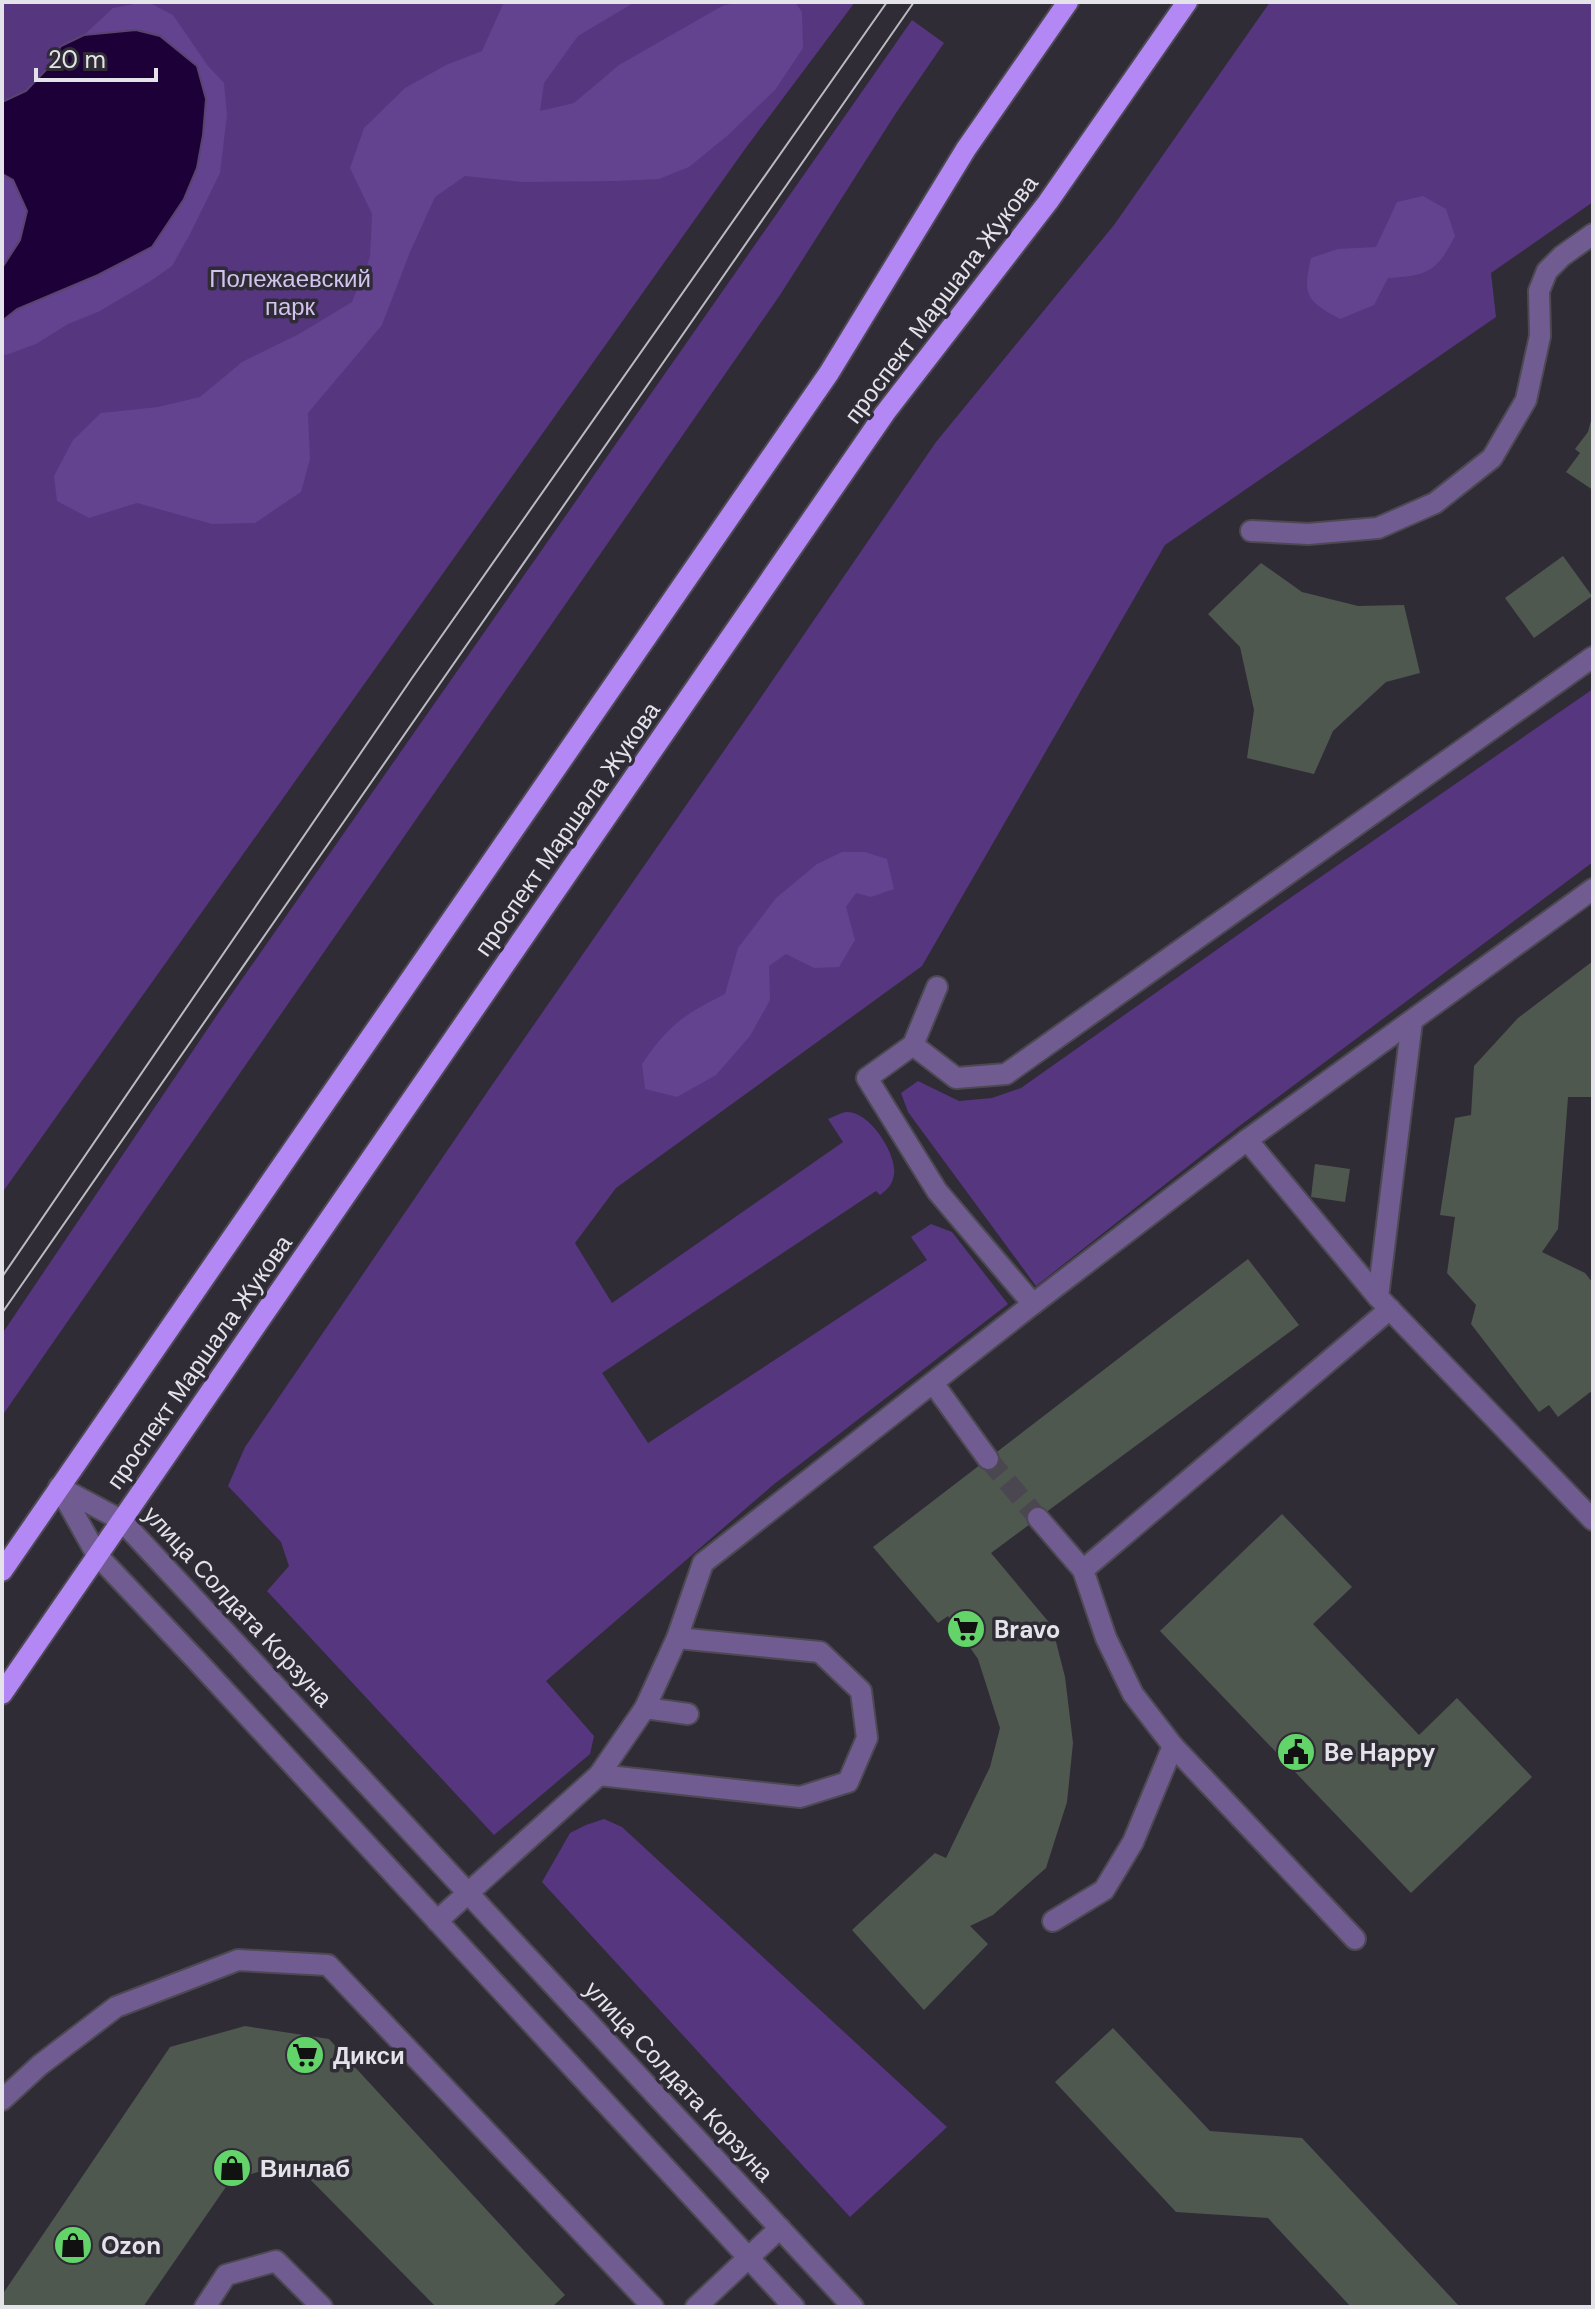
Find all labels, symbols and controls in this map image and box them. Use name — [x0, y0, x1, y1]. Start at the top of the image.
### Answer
scale bar — [36, 32, 156, 82]
text: 20 m — [48, 44, 106, 75]
street label: проспект Маршала Жукова — [837, 168, 1045, 429]
park label: Полежаевский парк — [209, 263, 371, 322]
street label: проспект Маршала Жукова — [467, 695, 667, 962]
street label: проспект Маршала Жукова — [99, 1228, 299, 1495]
street label: улица Солдата Корзуна — [137, 1499, 340, 1713]
supermarket icon: Bravo — [945, 1608, 987, 1650]
place label: Bravo — [994, 1614, 1060, 1645]
public building icon: Be Happy — [1275, 1731, 1317, 1773]
place label: Be Happy — [1324, 1737, 1436, 1768]
street label: улица Солдата Корзуна — [578, 1974, 781, 2188]
supermarket icon: Дикси — [284, 2034, 326, 2076]
place label: Дикси — [333, 2040, 405, 2071]
shop icon: Винлаб — [211, 2147, 253, 2189]
place label: Винлаб — [260, 2153, 350, 2184]
shop icon: Ozon — [52, 2224, 94, 2266]
place label: Ozon — [101, 2230, 161, 2261]

